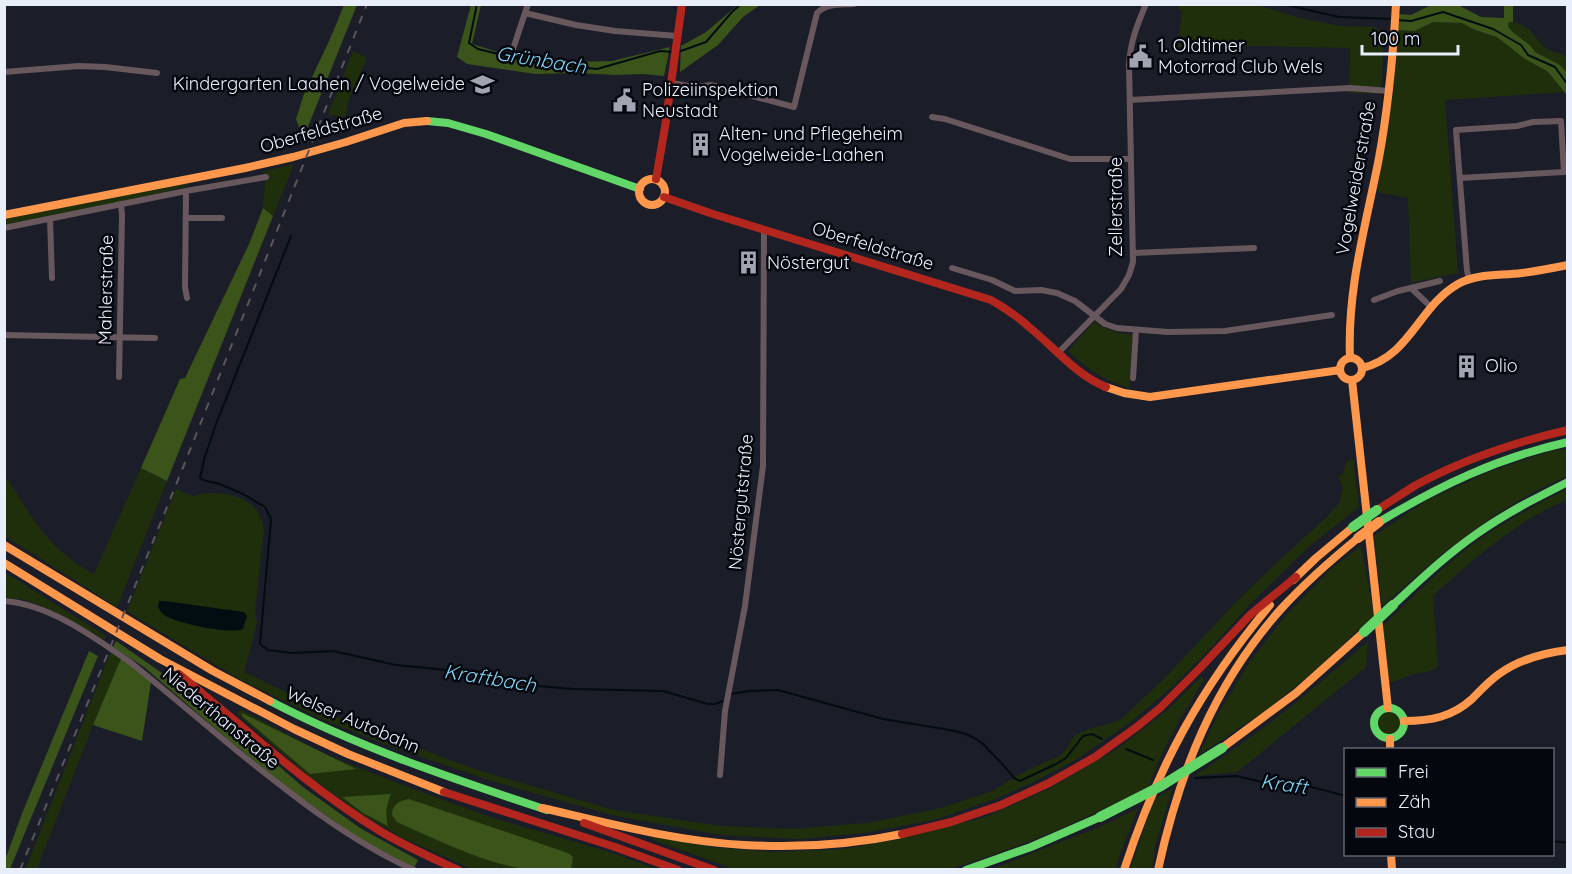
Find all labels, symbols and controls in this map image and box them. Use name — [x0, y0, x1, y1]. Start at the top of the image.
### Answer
scale bar — [1362, 18, 1458, 56]
text: 100 m — [1371, 27, 1420, 50]
place label: 1. Oldtimer Motorrad Club Wels — [1158, 34, 1323, 78]
water label: Grünbach — [494, 40, 588, 79]
public building icon: 1. Oldtimer Motorrad Club Wels — [1127, 43, 1153, 69]
school or university icon: Kindergarten Laahen / Vogelweide — [470, 71, 496, 97]
place label: Kindergarten Laahen / Vogelweide — [173, 72, 465, 95]
place label: Polizeiinspektion Neustadt — [642, 78, 779, 122]
public building icon: Polizeiinspektion Neustadt — [611, 87, 637, 113]
street label: Vogelweiderstraße — [1331, 99, 1380, 257]
street label: Oberfeldstraße — [257, 101, 385, 158]
place label: Alten- und Pflegeheim Vogelweide-Laahen — [719, 122, 903, 166]
building icon: Alten- und Pflegeheim Vogelweide-Laahen — [688, 131, 714, 157]
street label: Zellerstraße — [1104, 157, 1127, 257]
street label: Oberfeldstraße — [810, 216, 937, 275]
street label: Mahlerstraße — [93, 235, 118, 345]
building icon: Nöstergut — [736, 250, 762, 276]
place label: Nöstergut — [767, 251, 850, 274]
building icon: Olio — [1454, 353, 1480, 379]
place label: Olio — [1485, 354, 1518, 377]
street label: Nöstergutstraße — [723, 433, 758, 571]
water label: Kraftbach — [442, 658, 539, 697]
street label: Niederthanstraße — [158, 662, 285, 773]
street label: Welser Autobahn — [283, 681, 423, 758]
legend — [1344, 748, 1554, 856]
text: Frei — [1398, 760, 1429, 783]
water label: Kraft — [1259, 768, 1311, 799]
text: Zäh — [1398, 790, 1431, 813]
text: Stau — [1398, 820, 1435, 843]

